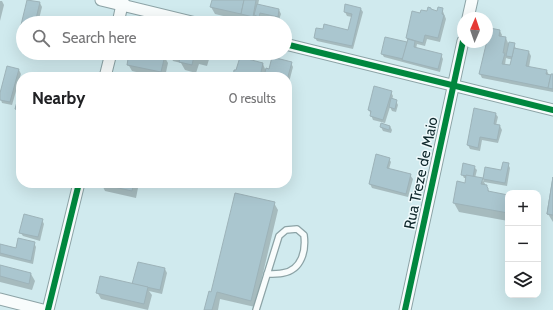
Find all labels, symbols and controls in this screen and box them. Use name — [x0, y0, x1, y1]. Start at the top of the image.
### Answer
north arrow — [457, 12, 493, 48]
search box — [16, 16, 292, 60]
icon: search — [30, 27, 52, 49]
text: Search here — [62, 29, 137, 47]
text: Nearby — [32, 88, 85, 108]
text: 0 results — [228, 90, 276, 106]
street label: Rua Treze de Maio — [400, 115, 442, 231]
map controls — [505, 190, 541, 298]
button: + — [505, 190, 541, 226]
button: − — [505, 226, 541, 262]
button: layers — [505, 262, 541, 298]

